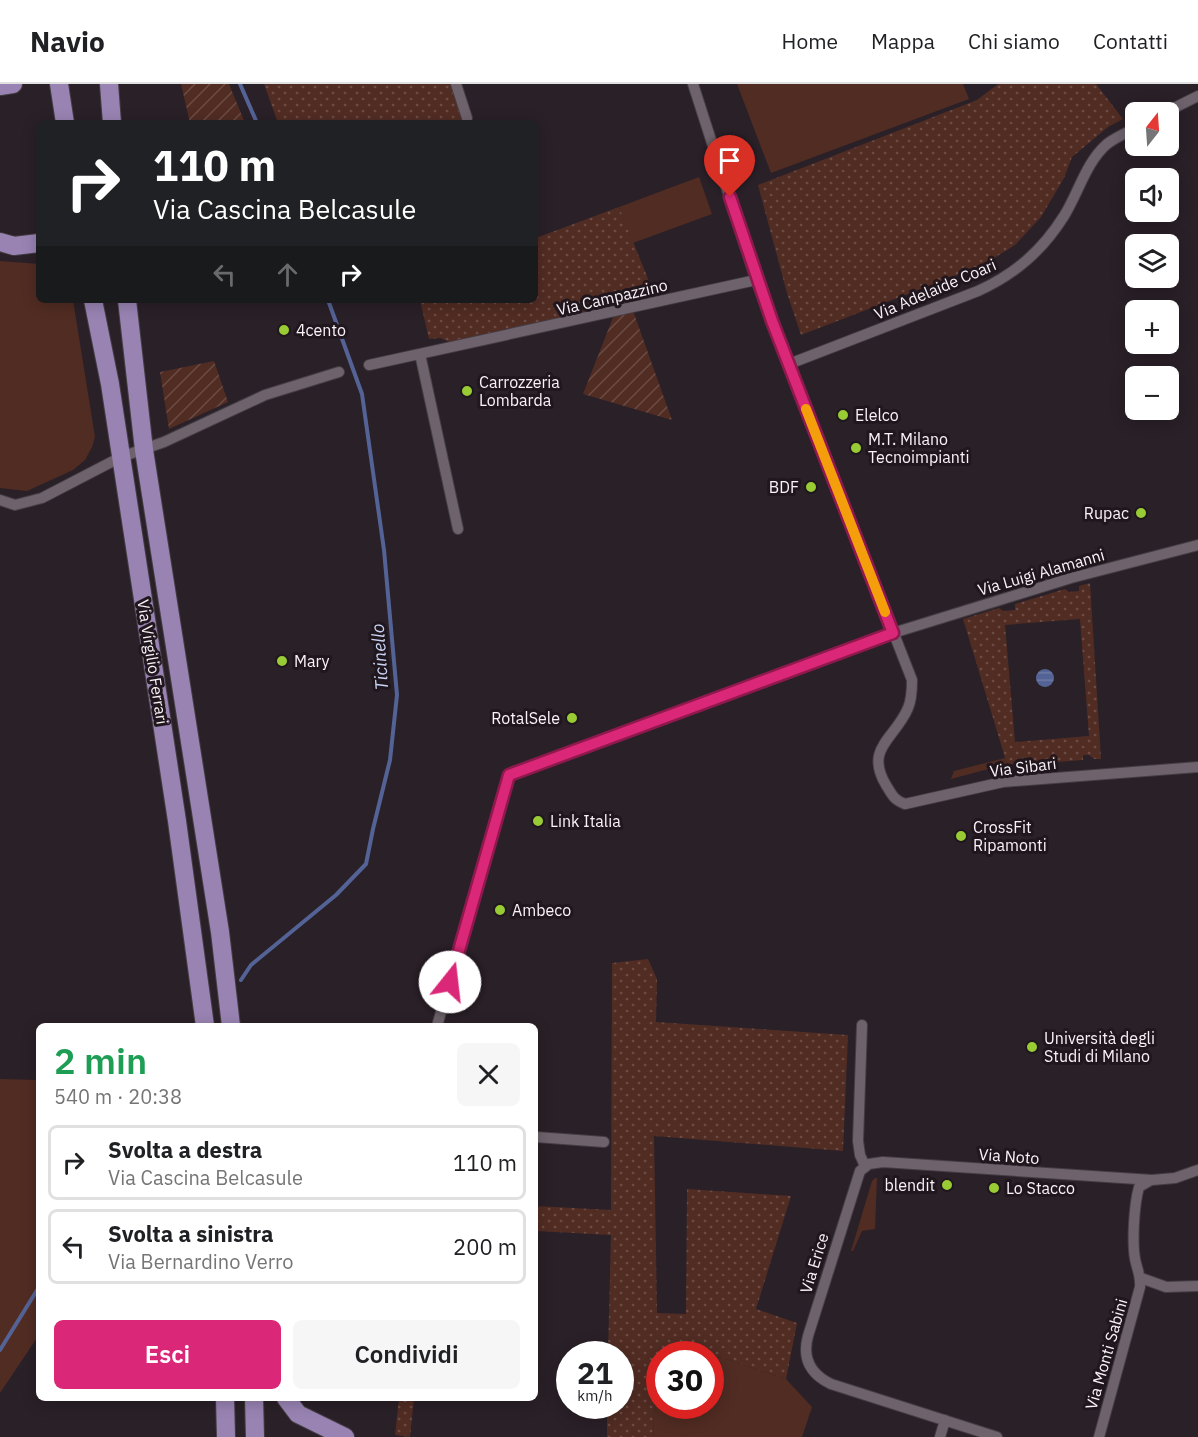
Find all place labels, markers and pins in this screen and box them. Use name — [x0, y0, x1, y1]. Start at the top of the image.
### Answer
pin — [704, 135, 755, 197]
place label: 4cento — [296, 320, 346, 340]
marker: 4cento — [277, 323, 291, 337]
place label: Carrozzeria Lombarda — [479, 372, 560, 410]
marker: Carrozzeria Lombarda — [460, 384, 474, 398]
place label: Elelco — [855, 405, 899, 425]
marker: Elelco — [836, 408, 850, 422]
place label: M.T. Milano Tecnoimpianti — [868, 429, 970, 467]
marker: M.T. Milano Tecnoimpianti — [849, 441, 863, 455]
place label: BDF — [769, 477, 799, 497]
marker: BDF — [804, 480, 818, 494]
place label: Rupac — [1084, 503, 1129, 523]
marker: Rupac — [1134, 506, 1148, 520]
place label: Mary — [294, 651, 330, 671]
marker: Mary — [275, 654, 289, 668]
place label: RotalSele — [491, 708, 560, 728]
marker: RotalSele — [565, 711, 579, 725]
place label: Link Italia — [550, 811, 621, 831]
marker: Link Italia — [531, 814, 545, 828]
place label: CrossFit Ripamonti — [973, 817, 1047, 855]
marker: CrossFit Ripamonti — [954, 829, 968, 843]
place label: Ambeco — [512, 900, 571, 920]
marker: Ambeco — [493, 903, 507, 917]
place label: Università degli Studi di Milano — [1044, 1028, 1155, 1066]
marker: Università degli Studi di Milano — [1025, 1040, 1039, 1054]
place label: blendit — [885, 1175, 935, 1195]
marker: blendit — [940, 1178, 954, 1192]
place label: Lo Stacco — [1006, 1178, 1075, 1198]
marker: Lo Stacco — [987, 1181, 1001, 1195]

